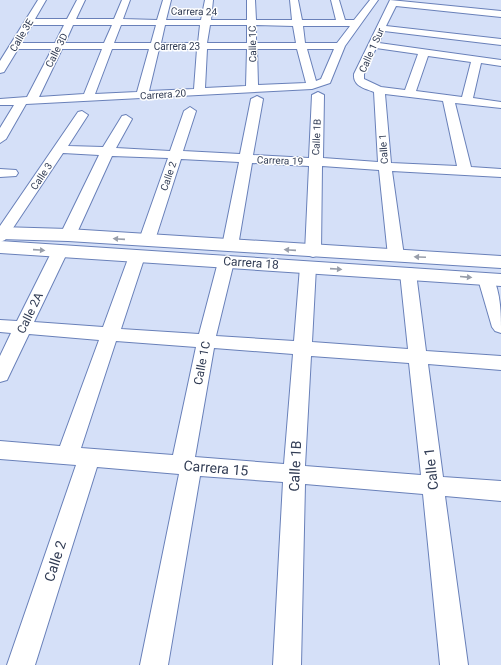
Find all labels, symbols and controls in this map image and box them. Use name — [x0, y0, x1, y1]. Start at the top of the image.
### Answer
street label: Carrera 24 — [171, 6, 218, 17]
street label: Calle 3E — [7, 17, 36, 53]
street label: Calle 1C — [247, 25, 258, 62]
street label: Calle 1 Sur — [357, 26, 386, 74]
street label: Calle 3D — [43, 31, 70, 69]
street label: Carrera 23 — [154, 41, 200, 52]
street label: Carrera 20 — [140, 87, 187, 102]
street label: Calle 1B — [310, 119, 323, 156]
street label: Calle 1 — [377, 134, 390, 164]
street label: Carrera 19 — [257, 154, 303, 167]
street label: Calle 2 — [158, 160, 179, 192]
street label: Calle 3 — [28, 161, 54, 192]
one-way arrow — [113, 235, 125, 242]
one-way arrow — [33, 246, 45, 253]
one-way arrow — [284, 247, 296, 254]
street label: Carrera 18 — [223, 254, 279, 272]
one-way arrow — [414, 254, 426, 261]
one-way arrow — [330, 265, 342, 272]
one-way arrow — [460, 274, 472, 281]
street label: Calle 2A — [14, 290, 46, 336]
street label: Calle 1C — [191, 340, 213, 386]
street label: Calle 1B — [286, 440, 304, 492]
street label: Calle 1 — [421, 447, 441, 491]
street label: Carrera 15 — [183, 457, 249, 479]
street label: Calle 2 — [41, 538, 69, 584]

